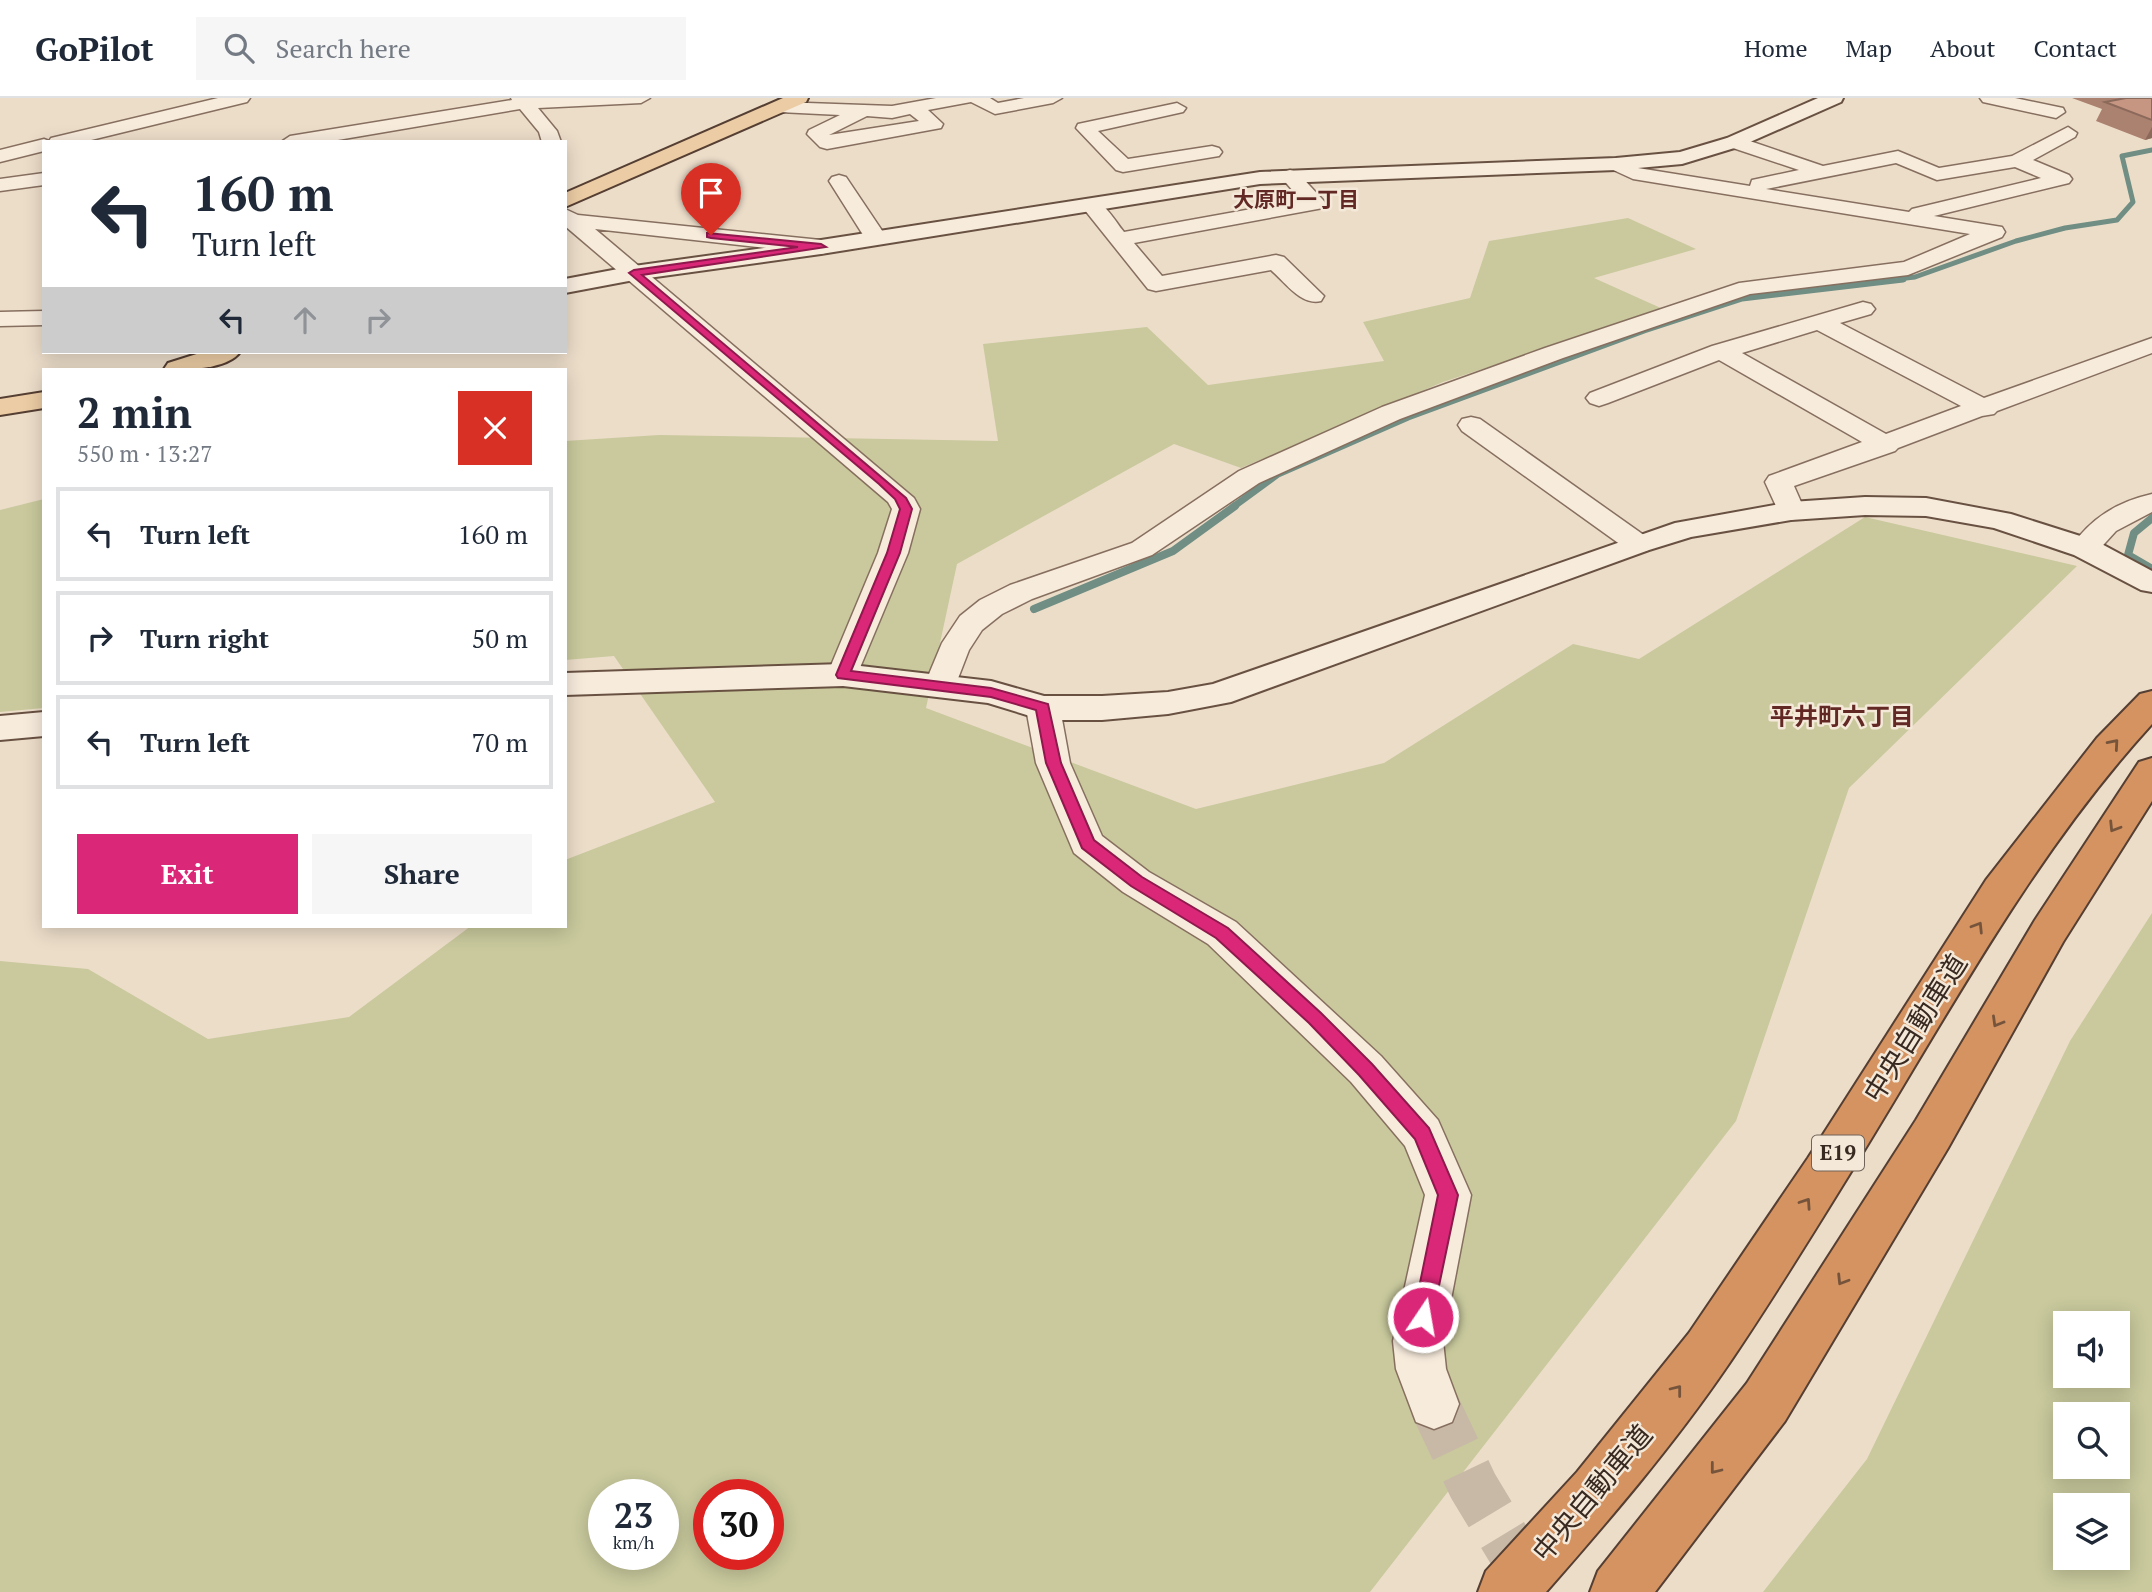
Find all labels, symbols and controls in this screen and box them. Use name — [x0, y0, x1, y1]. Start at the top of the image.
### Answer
search box — [196, 17, 686, 80]
text: GoPilot — [35, 27, 154, 70]
icon: search — [220, 29, 258, 67]
text: Search here — [276, 31, 411, 65]
text: Home — [1744, 32, 1808, 64]
text: Map — [1846, 32, 1892, 64]
text: About — [1930, 32, 1996, 64]
text: Contact — [2034, 32, 2117, 64]
text: 160 m — [192, 160, 334, 225]
pin — [681, 163, 741, 235]
icon: left — [77, 168, 168, 259]
icon: arrive — [692, 174, 730, 212]
district label: 大原町一丁目 — [1233, 185, 1359, 213]
text: Turn left — [192, 223, 316, 265]
icon: left — [213, 301, 251, 339]
icon: ahead — [286, 301, 324, 339]
icon: right — [359, 301, 397, 339]
text: 2 min — [77, 384, 192, 440]
button: close — [458, 391, 532, 465]
text: 550 m · 13:27 — [77, 438, 212, 469]
icon: left — [81, 515, 119, 553]
text: Turn left — [140, 517, 250, 551]
text: 160 m — [458, 517, 528, 551]
icon: right — [81, 619, 119, 657]
text: Turn right — [140, 621, 269, 655]
text: 50 m — [472, 621, 528, 655]
district label: 平井町六丁目 — [1770, 700, 1914, 732]
icon: left — [81, 723, 119, 761]
text: Turn left — [140, 725, 250, 759]
text: 70 m — [472, 725, 528, 759]
one-way arrow — [2106, 739, 2118, 752]
one-way arrow — [2110, 820, 2123, 833]
button: Exit — [77, 834, 298, 914]
button: Share — [312, 834, 532, 914]
one-way arrow — [1970, 921, 1983, 934]
street label: 中央自動車道 — [1854, 947, 1975, 1109]
one-way arrow — [1992, 1015, 2005, 1027]
road number: E19 — [1812, 1136, 1864, 1170]
one-way arrow — [1797, 1197, 1810, 1210]
one-way arrow — [1837, 1273, 1850, 1286]
position arrow — [1386, 1280, 1460, 1354]
map controls — [2053, 1311, 2130, 1570]
button: sound — [2053, 1311, 2130, 1388]
one-way arrow — [1668, 1385, 1681, 1398]
button: search — [2053, 1402, 2130, 1479]
street label: 中央自動車道 — [1523, 1416, 1660, 1569]
one-way arrow — [1710, 1461, 1723, 1473]
speed limit sign: 30 — [693, 1479, 784, 1570]
text: 23 — [614, 1492, 653, 1538]
button: layers — [2053, 1493, 2130, 1570]
text: km/h — [613, 1530, 654, 1554]

